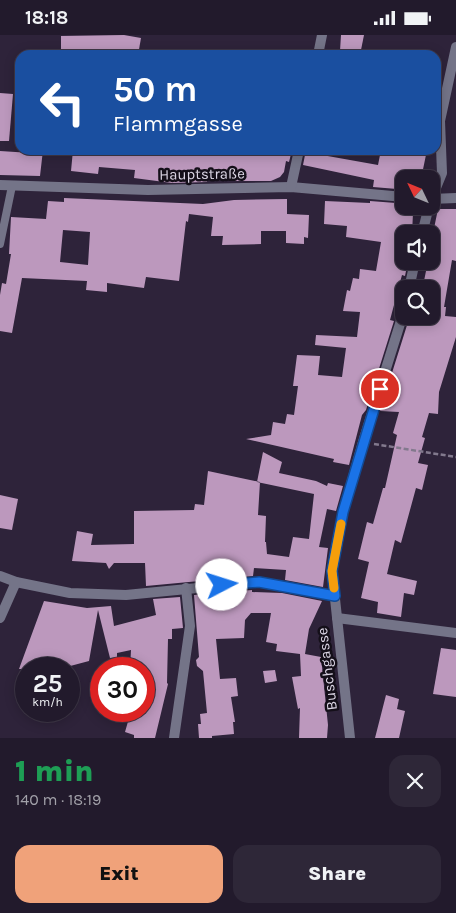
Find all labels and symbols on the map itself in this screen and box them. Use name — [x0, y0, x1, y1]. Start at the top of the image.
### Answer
street label: Hauptstraße — [159, 164, 245, 184]
north arrow — [395, 170, 440, 215]
pin — [359, 368, 401, 410]
position arrow — [195, 558, 247, 610]
street label: Buschgasse — [313, 627, 341, 711]
speed limit sign: 30 — [90, 657, 155, 722]

